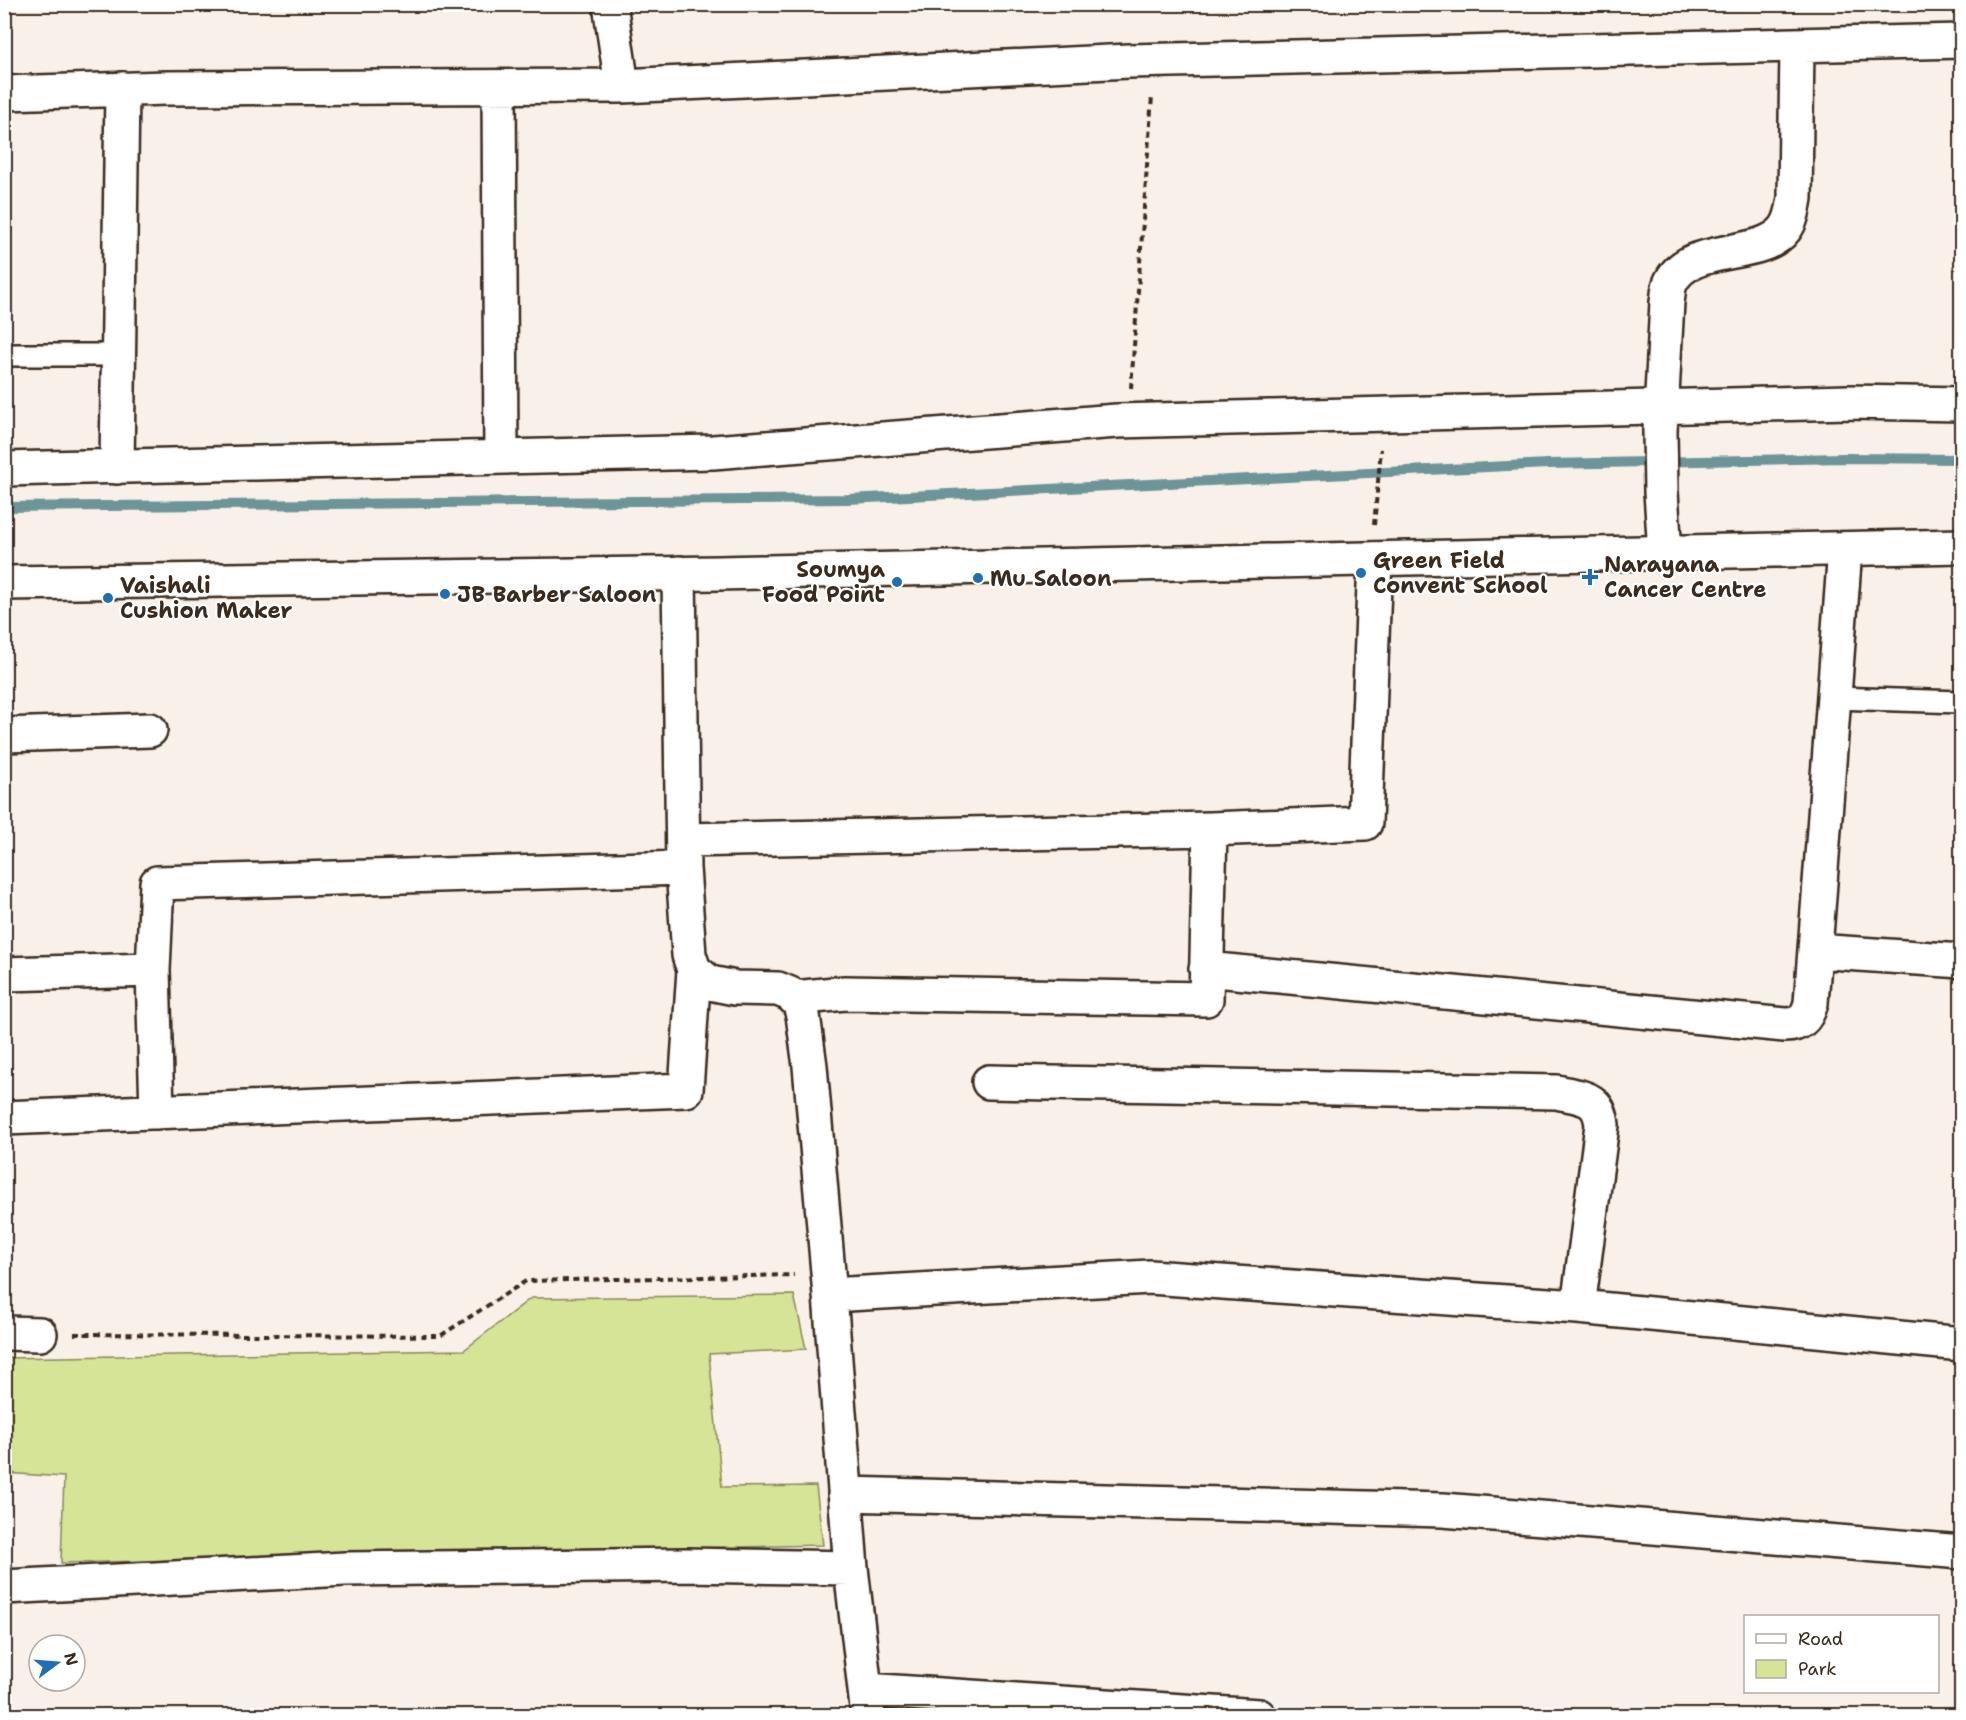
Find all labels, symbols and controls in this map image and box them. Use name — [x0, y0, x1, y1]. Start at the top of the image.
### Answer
place label: Green Field Convent School — [1373, 546, 1548, 600]
place label: Narayana Cancer Centre — [1604, 550, 1767, 604]
place label: Soumya Food Point — [762, 555, 885, 609]
place label: Mu Saloon — [990, 564, 1112, 593]
marker: Green Field Convent School — [1354, 566, 1368, 580]
marker: Narayana Cancer Centre — [1581, 568, 1599, 586]
place label: Vaishali Cushion Maker — [120, 571, 292, 625]
marker: Mu Saloon — [971, 571, 985, 585]
marker: Soumya Food Point — [890, 575, 904, 589]
place label: JB Barber Saloon — [457, 580, 657, 609]
marker: JB Barber Saloon — [438, 587, 452, 601]
marker: Vaishali Cushion Maker — [101, 591, 115, 605]
legend — [1744, 1615, 1939, 1693]
text: Road — [1798, 1627, 1843, 1651]
north arrow — [27, 1633, 87, 1693]
text: N — [59, 1650, 83, 1668]
text: Park — [1798, 1657, 1837, 1681]

